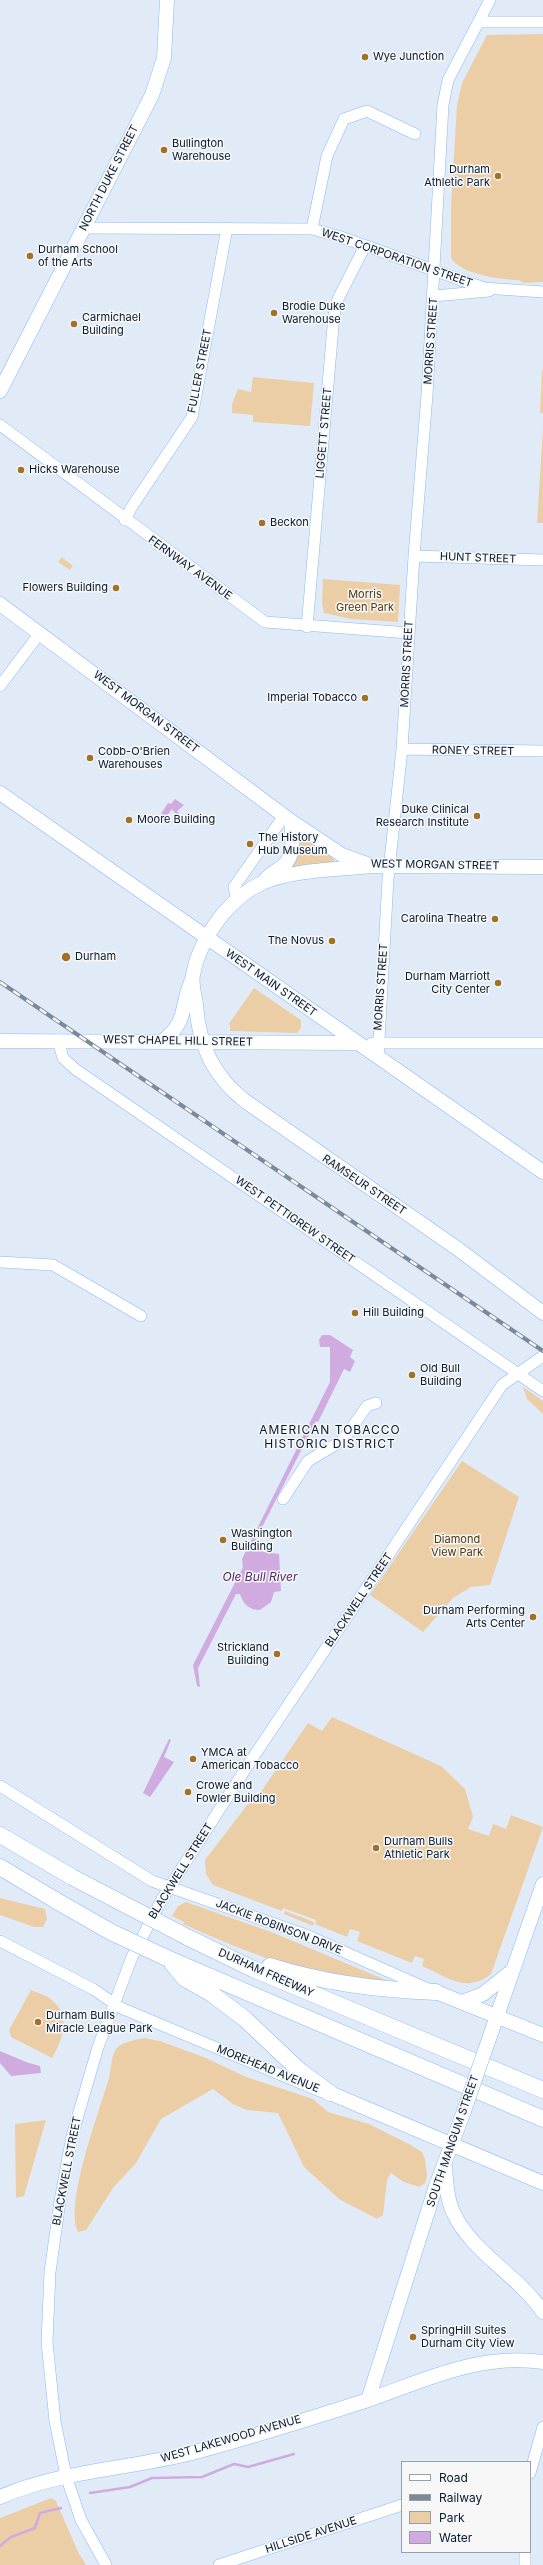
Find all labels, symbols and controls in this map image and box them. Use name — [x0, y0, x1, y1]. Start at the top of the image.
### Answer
place label: Wye Junction — [373, 50, 444, 64]
marker: Wye Junction — [360, 52, 370, 62]
street label: NORTH DUKE STREET — [77, 123, 141, 233]
place label: Bullington Warehouse — [172, 137, 231, 163]
marker: Bullington Warehouse — [159, 145, 169, 155]
place label: Durham Athletic Park — [424, 163, 490, 189]
marker: Durham Athletic Park — [493, 171, 503, 181]
street label: WEST CORPORATION STREET — [320, 226, 474, 290]
place label: Durham School of the Arts — [38, 243, 118, 269]
marker: Durham School of the Arts — [25, 251, 35, 261]
street label: MORRIS STREET — [421, 297, 441, 385]
place label: Brodie Duke Warehouse — [282, 300, 345, 326]
marker: Brodie Duke Warehouse — [269, 308, 279, 318]
place label: Carmichael Building — [82, 311, 141, 337]
marker: Carmichael Building — [69, 319, 79, 329]
street label: FULLER STREET — [185, 328, 215, 414]
street label: LIGGETT STREET — [313, 387, 335, 479]
place label: Hicks Warehouse — [29, 463, 120, 477]
marker: Hicks Warehouse — [16, 465, 26, 475]
place label: Beckon — [270, 516, 309, 530]
marker: Beckon — [257, 518, 267, 528]
street label: FERNWAY AVENUE — [146, 533, 234, 603]
street label: HUNT STREET — [440, 550, 516, 566]
place label: Flowers Building — [23, 581, 108, 595]
marker: Flowers Building — [111, 583, 121, 593]
park label: Morris Green Park — [336, 588, 394, 614]
street label: MORRIS STREET — [398, 620, 416, 708]
street label: WEST MORGAN STREET — [91, 668, 201, 756]
place label: Imperial Tobacco — [267, 691, 357, 705]
marker: Imperial Tobacco — [360, 693, 370, 703]
street label: RONEY STREET — [432, 744, 514, 758]
place label: Cobb-O'Brien Warehouses — [98, 745, 170, 771]
marker: Cobb-O'Brien Warehouses — [85, 753, 95, 763]
place label: Duke Clinical Research Institute — [376, 803, 469, 829]
marker: Duke Clinical Research Institute — [472, 811, 482, 821]
place label: Moore Building — [137, 813, 215, 827]
marker: Moore Building — [124, 815, 134, 825]
place label: The History Hub Museum — [258, 831, 327, 857]
marker: The History Hub Museum — [245, 839, 255, 849]
street label: WEST MORGAN STREET — [371, 857, 499, 873]
place label: Carolina Theatre — [401, 912, 487, 926]
marker: Carolina Theatre — [490, 914, 500, 924]
place label: The Novus — [268, 934, 324, 948]
marker: The Novus — [327, 936, 337, 946]
street label: MORRIS STREET — [371, 943, 391, 1031]
street label: WEST MAIN STREET — [223, 947, 319, 1019]
place label: Durham — [75, 950, 116, 964]
marker: Durham — [60, 951, 72, 963]
place label: Durham Marriott City Center — [405, 970, 490, 996]
marker: Durham Marriott City Center — [493, 978, 503, 988]
street label: WEST CHAPEL HILL STREET — [103, 1033, 253, 1049]
street label: RAMSEUR STREET — [320, 1152, 408, 1218]
street label: WEST PETTIGREW STREET — [233, 1174, 357, 1266]
place label: Hill Building — [363, 1306, 424, 1320]
marker: Hill Building — [350, 1308, 360, 1318]
place label: Old Bull Building — [420, 1362, 462, 1388]
marker: Old Bull Building — [407, 1370, 417, 1380]
district label: AMERICAN TOBACCO HISTORIC DISTRICT — [259, 1423, 401, 1451]
place label: Washington Building — [231, 1527, 292, 1553]
park label: Diamond View Park — [431, 1533, 483, 1559]
marker: Washington Building — [218, 1535, 228, 1545]
street label: BLACKWELL STREET — [323, 1550, 395, 1650]
water label: Ole Bull River — [222, 1570, 298, 1584]
place label: Durham Performing Arts Center — [423, 1604, 525, 1630]
marker: Durham Performing Arts Center — [528, 1612, 538, 1622]
place label: Strickland Building — [217, 1641, 269, 1667]
marker: Strickland Building — [272, 1649, 282, 1659]
place label: YMCA at American Tobacco — [201, 1746, 299, 1772]
marker: YMCA at American Tobacco — [188, 1754, 198, 1764]
place label: Crowe and Fowler Building — [196, 1779, 275, 1805]
marker: Crowe and Fowler Building — [183, 1787, 193, 1797]
street label: BLACKWELL STREET — [146, 1821, 216, 1921]
place label: Durham Bulls Athletic Park — [384, 1835, 453, 1861]
marker: Durham Bulls Athletic Park — [371, 1843, 381, 1853]
street label: JACKIE ROBINSON DRIVE — [214, 1897, 344, 1957]
street label: DURHAM FREEWAY — [216, 1946, 316, 2000]
place label: Durham Bulls Miracle League Park — [46, 2009, 153, 2035]
marker: Durham Bulls Miracle League Park — [33, 2017, 43, 2027]
street label: MOREHEAD AVENUE — [215, 2042, 321, 2096]
street label: SOUTH MANGUM STREET — [424, 2073, 482, 2209]
street label: BLACKWELL STREET — [50, 2115, 84, 2227]
place label: SpringHill Suites Durham City View — [421, 2324, 514, 2350]
marker: SpringHill Suites Durham City View — [408, 2332, 418, 2342]
street label: WEST LAKEWOOD AVENUE — [159, 2413, 303, 2465]
legend — [401, 2461, 531, 2553]
text: Road — [439, 2470, 468, 2485]
text: Railway — [439, 2490, 482, 2505]
text: Park — [439, 2510, 465, 2525]
street label: HILLSIDE AVENUE — [264, 2514, 358, 2556]
text: Water — [439, 2530, 472, 2545]

